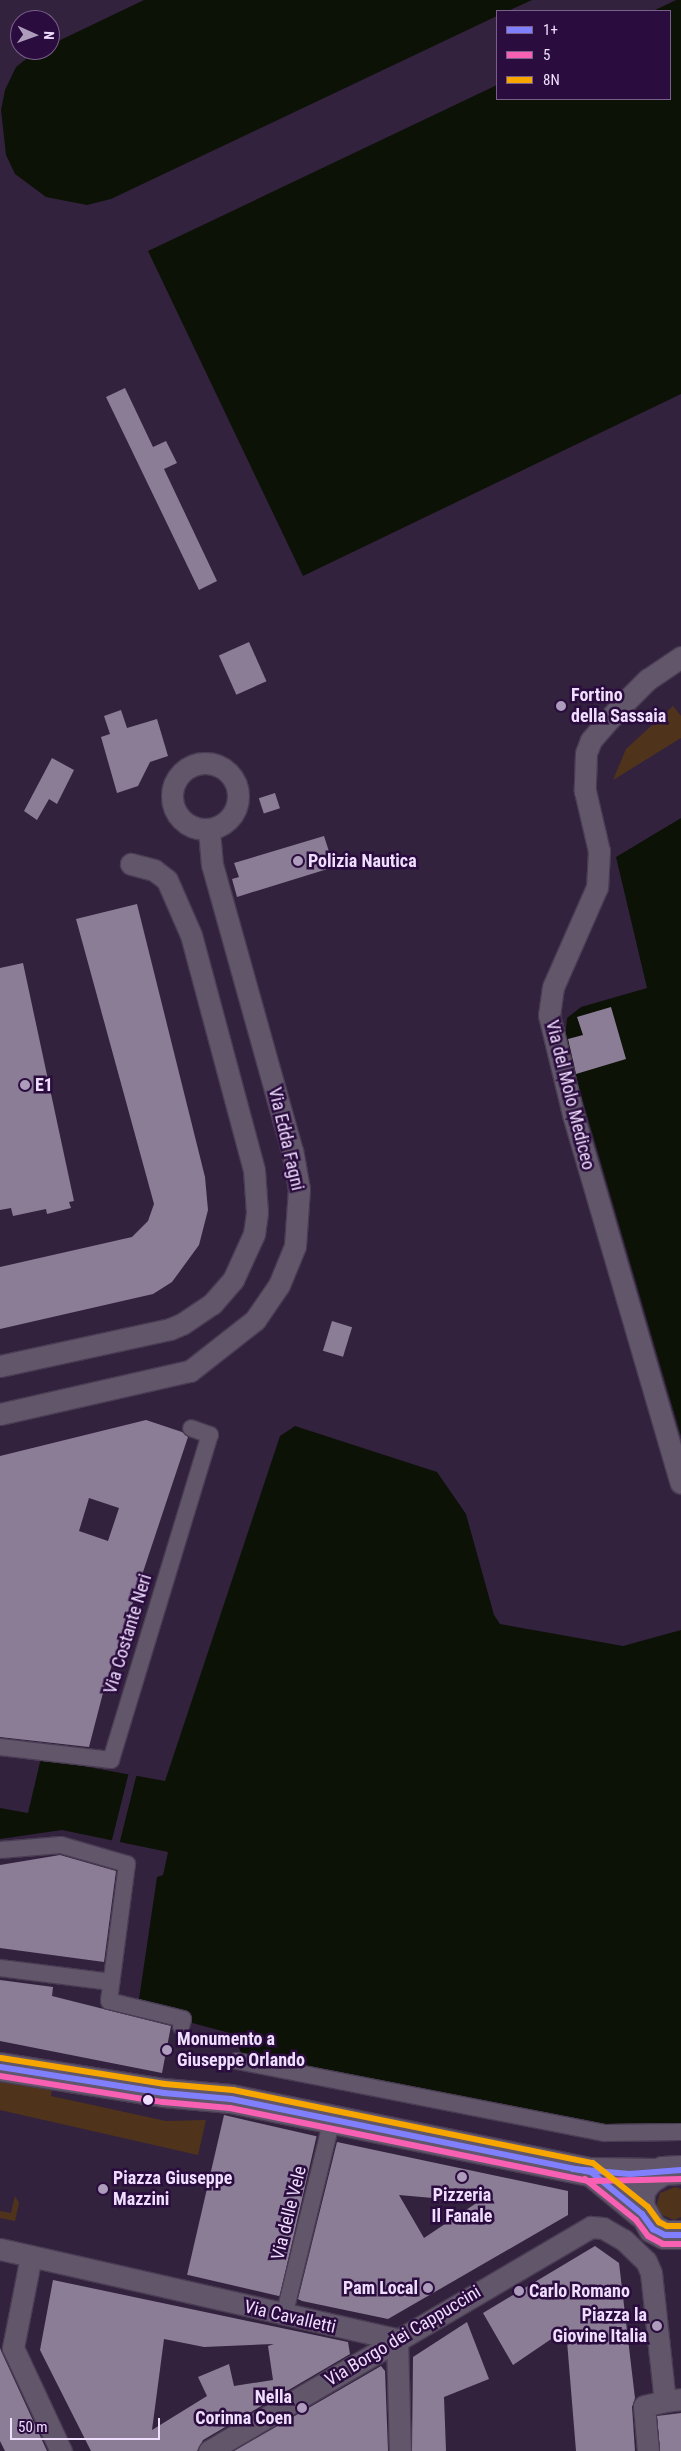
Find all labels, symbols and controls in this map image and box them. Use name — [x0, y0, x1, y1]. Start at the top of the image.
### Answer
north arrow — [10, 10, 60, 60]
legend — [496, 10, 671, 100]
text: 1+ — [543, 21, 558, 39]
text: N — [41, 31, 57, 40]
text: 5 — [543, 46, 550, 64]
text: 8N — [543, 71, 560, 89]
place label: Fortino della Sassaia — [571, 685, 666, 728]
marker: Fortino della Sassaia — [555, 700, 567, 712]
place label: Polizia Nautica — [308, 850, 417, 872]
marker: Polizia Nautica — [292, 855, 304, 867]
street label: Via del Molo Mediceo — [541, 1018, 599, 1172]
place label: E1 — [35, 1074, 53, 1096]
marker: E1 — [19, 1079, 31, 1091]
street label: Via Edda Fagni — [264, 1085, 308, 1193]
street label: Via Costante Neri — [100, 1571, 156, 1697]
place label: Monumento a Giuseppe Orlando — [177, 2029, 305, 2072]
marker: Monumento a Giuseppe Orlando — [161, 2044, 173, 2056]
unlabelled marker — [143, 2095, 153, 2105]
street label: Via delle Vele — [267, 2164, 311, 2262]
place label: Piazza Giuseppe Mazzini — [113, 2168, 232, 2210]
marker: Pizzeria Il Fanale — [456, 2171, 468, 2183]
marker: Piazza Giuseppe Mazzini — [97, 2183, 109, 2195]
place label: Pizzeria Il Fanale — [432, 2185, 492, 2228]
place label: Pam Local — [343, 2277, 418, 2299]
place label: Carlo Romano — [529, 2280, 630, 2302]
street label: Via Borgo dei Cappuccini — [321, 2281, 485, 2391]
marker: Pam Local — [422, 2282, 434, 2294]
marker: Carlo Romano — [513, 2285, 525, 2297]
street label: Via Cavalletti — [242, 2296, 338, 2338]
place label: Piazza la Giovine Italia — [552, 2305, 647, 2348]
marker: Piazza la Giovine Italia — [651, 2320, 663, 2332]
place label: Nella Corinna Coen — [195, 2387, 292, 2430]
marker: Nella Corinna Coen — [296, 2402, 308, 2414]
scale bar — [12, 2408, 162, 2440]
text: 50 m — [18, 2418, 48, 2436]

